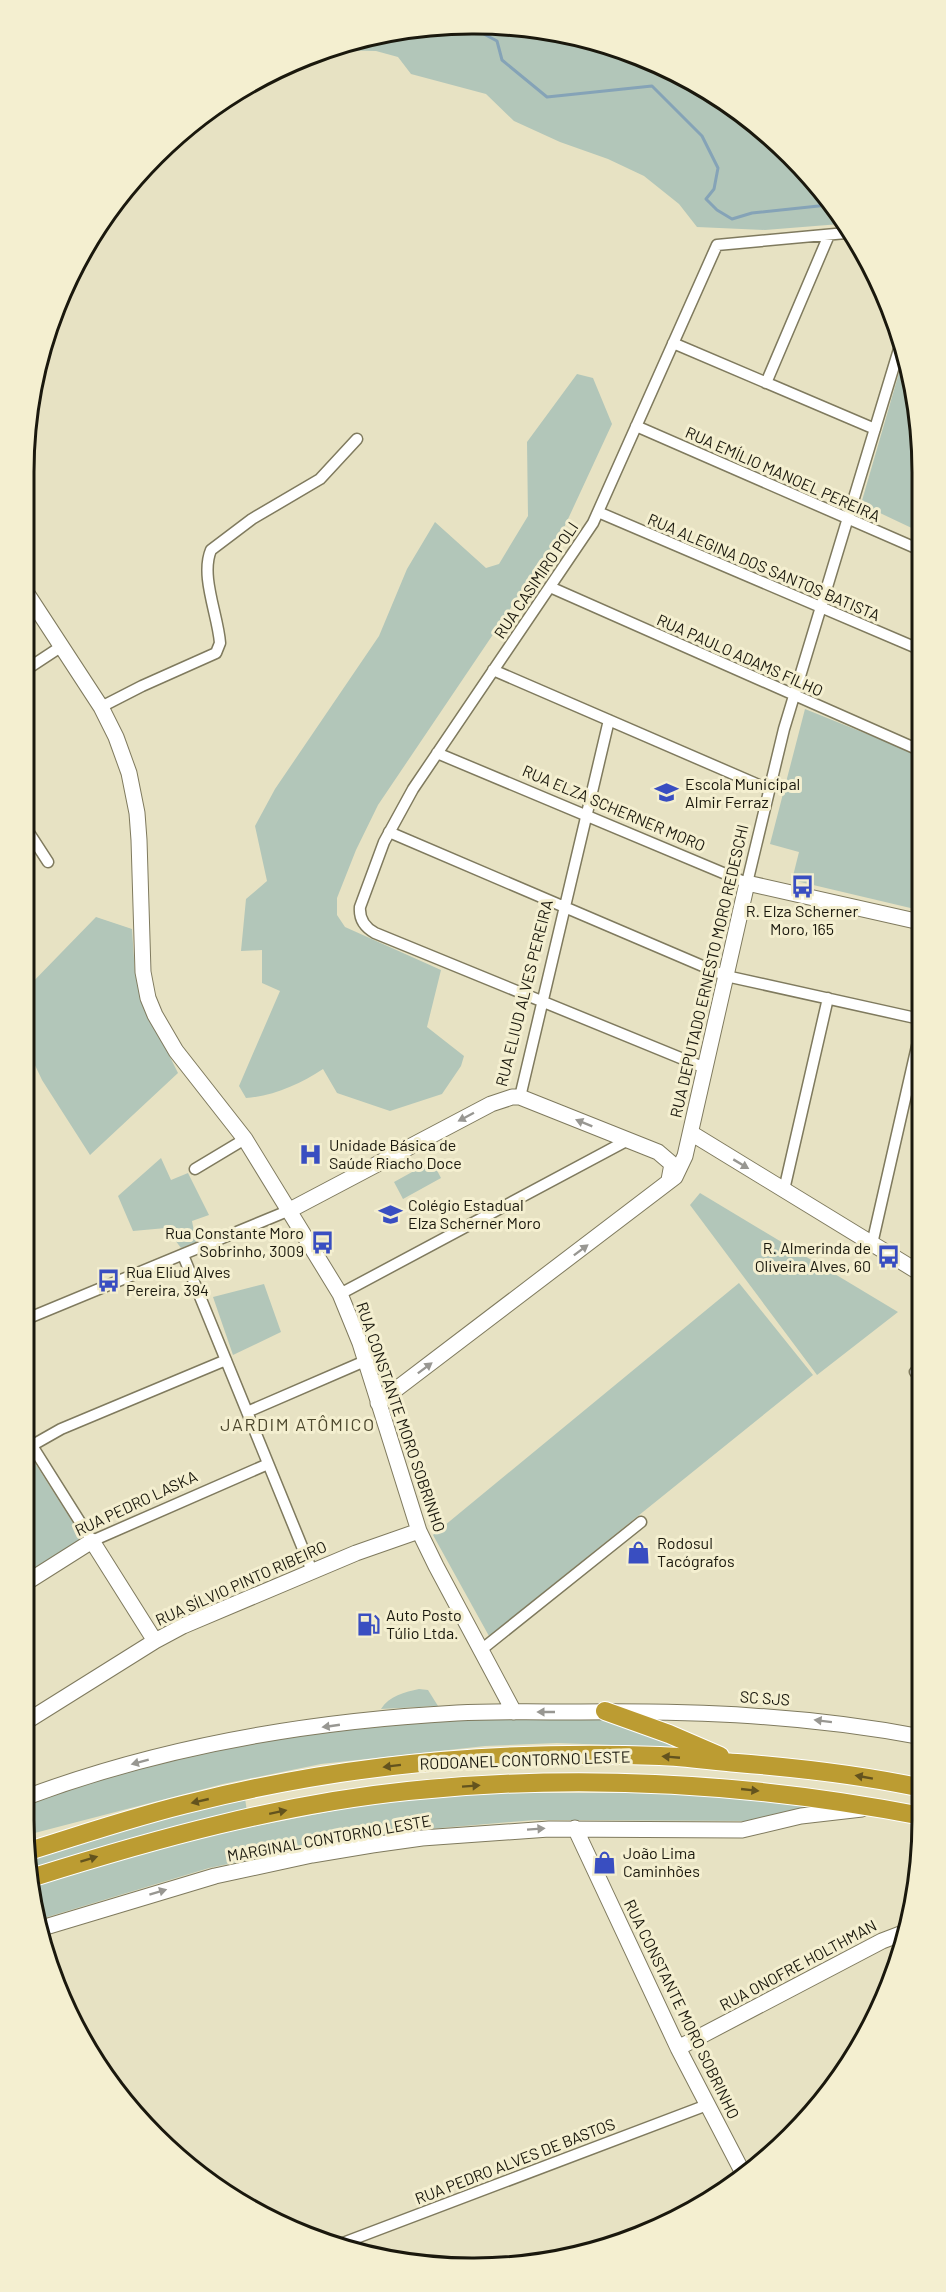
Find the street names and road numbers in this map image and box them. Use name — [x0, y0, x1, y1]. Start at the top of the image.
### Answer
street label: RUA EMÍLIO MANOEL PEREIRA — [683, 422, 884, 525]
street label: RUA ALEGINA DOS SANTOS BATISTA — [645, 509, 884, 624]
street label: RUA CASIMIRO POLI — [490, 518, 582, 642]
street label: RUA PAULO ADAMS FILHO — [654, 609, 826, 700]
street label: RUA ELZA SCHERNER MORO — [520, 760, 708, 855]
street label: RUA DEPUTADO ERNESTO MORO REDESCHI — [665, 822, 752, 1119]
street label: RUA ELIUD ALVES PEREIRA — [491, 897, 556, 1088]
street label: RUA CONSTANTE MORO SOBRINHO — [353, 1299, 450, 1534]
street label: RUA PEDRO LASKA — [71, 1466, 200, 1539]
street label: RUA SÍLVIO PINTO RIBEIRO — [152, 1536, 329, 1629]
street label: SC SJS — [739, 1686, 791, 1709]
street label: RODOANEL CONTORNO LESTE — [419, 1746, 631, 1773]
street label: MARGINAL CONTORNO LESTE — [225, 1810, 432, 1865]
street label: RUA CONSTANTE MORO SOBRINHO — [621, 1896, 744, 2122]
street label: RUA ONOFRE HOLTHMAN — [716, 1915, 879, 2014]
street label: RUA PEDRO ALVES DE BASTOS — [412, 2114, 618, 2208]

